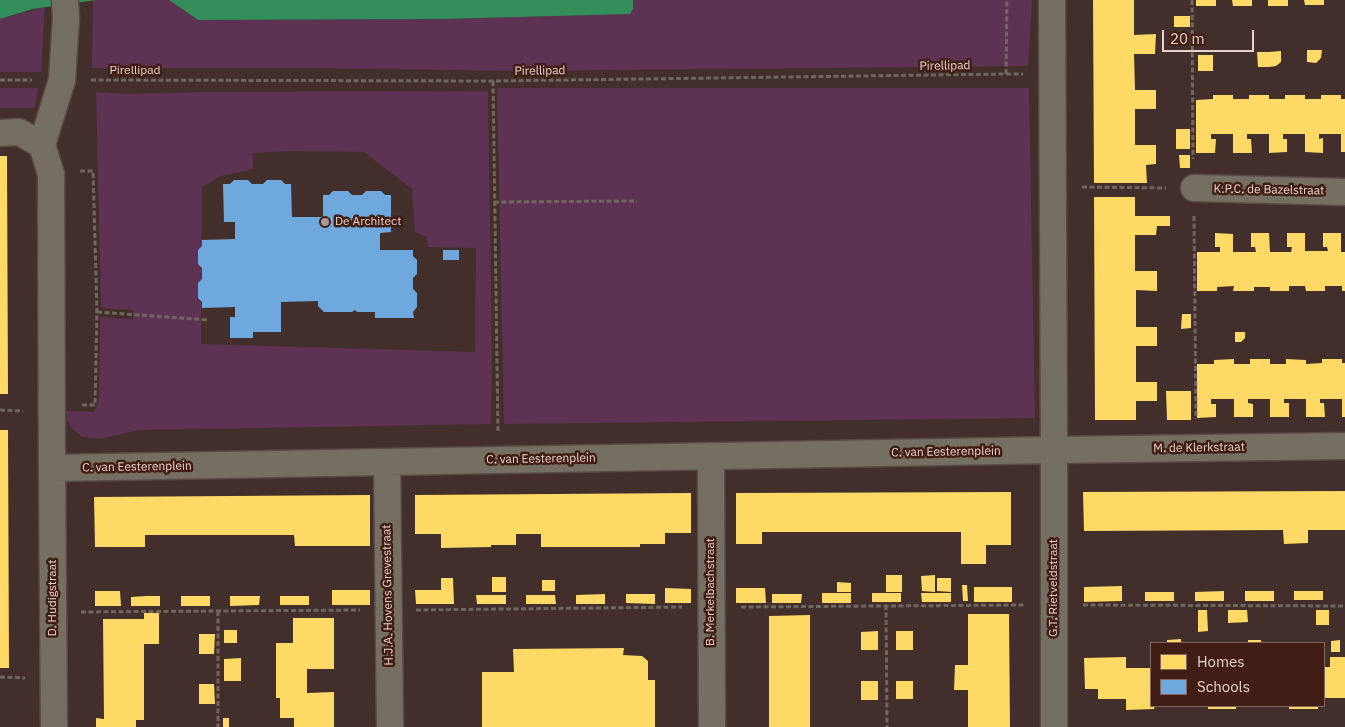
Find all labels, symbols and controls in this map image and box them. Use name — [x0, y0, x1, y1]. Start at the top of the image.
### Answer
scale bar — [1165, 20, 1258, 52]
text: 20 m — [1170, 29, 1205, 48]
street label: Pirellipad — [919, 58, 971, 74]
street label: Pirellipad — [514, 63, 566, 79]
street label: Pirellipad — [110, 64, 160, 78]
street label: K.P.C. de Bazelstraat — [1213, 182, 1325, 198]
place label: De Architect — [335, 215, 401, 229]
marker: De Architect — [319, 216, 331, 228]
street label: M. de Klerkstraat — [1153, 440, 1245, 456]
street label: C. van Eesterenplein — [891, 444, 1001, 460]
street label: C. van Eesterenplein — [486, 451, 596, 467]
street label: C. van Eesterenplein — [82, 459, 192, 475]
street label: H.J.A. Hovens Grevestraat — [380, 524, 396, 666]
street label: B. Merkelbachstraat — [704, 538, 718, 646]
street label: G.T. Rietveldstraat — [1047, 539, 1061, 637]
street label: D. Hudigstraat — [46, 560, 60, 636]
legend — [1150, 642, 1325, 707]
text: Homes — [1197, 652, 1245, 671]
text: Schools — [1197, 677, 1250, 696]

